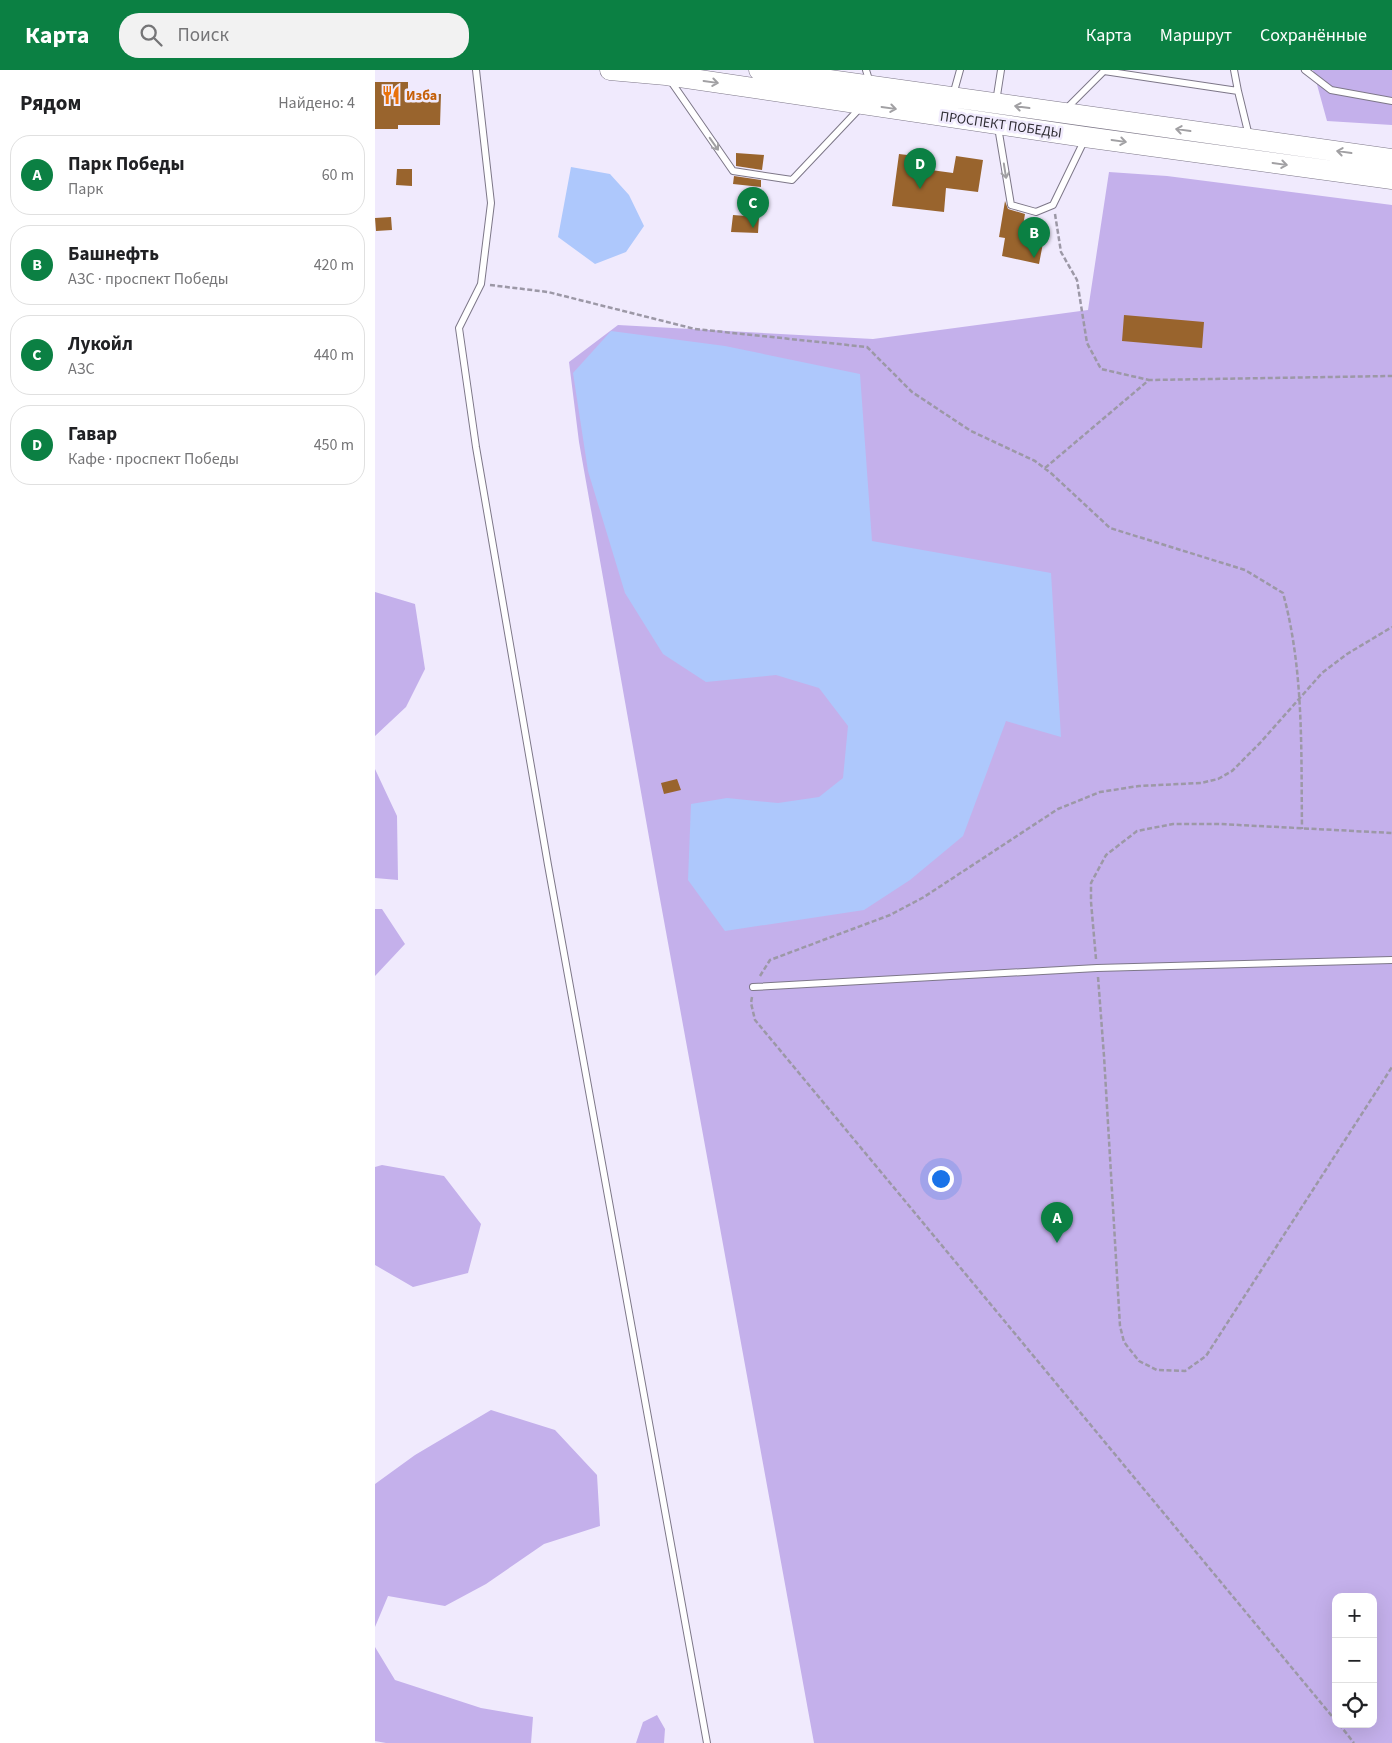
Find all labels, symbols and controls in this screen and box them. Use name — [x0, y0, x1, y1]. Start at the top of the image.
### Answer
search box — [119, 13, 469, 58]
text: Карта — [25, 18, 89, 53]
icon: search — [137, 21, 165, 49]
text: Поиск — [177, 22, 229, 49]
text: Карта — [1086, 23, 1132, 48]
text: Маршрут — [1160, 23, 1232, 48]
text: Сохранённые — [1260, 23, 1367, 48]
one-way arrow — [703, 77, 719, 87]
restaurant icon: Изба — [380, 84, 402, 106]
place label: Изба — [406, 86, 437, 106]
text: Рядом — [20, 88, 81, 118]
text: Найдено: 4 — [278, 92, 355, 114]
one-way arrow — [1014, 102, 1030, 112]
one-way arrow — [881, 103, 897, 113]
street label: ПРОСПЕКТ ПОБЕДЫ — [939, 107, 1063, 143]
one-way arrow — [1175, 125, 1191, 135]
one-way arrow — [709, 137, 719, 151]
one-way arrow — [1111, 137, 1127, 147]
one-way arrow — [1336, 147, 1352, 157]
pin: D — [904, 148, 936, 189]
text: Парк Победы — [68, 151, 185, 178]
one-way arrow — [1272, 159, 1288, 169]
one-way arrow — [1000, 163, 1010, 179]
text: A — [32, 164, 42, 186]
text: 60 m — [322, 164, 354, 186]
text: Парк — [68, 178, 103, 200]
pin: C — [737, 187, 769, 228]
pin: B — [1018, 217, 1050, 258]
text: Башнефть — [68, 241, 159, 268]
text: B — [32, 254, 42, 276]
text: 420 m — [314, 254, 354, 276]
text: АЗС · проспект Победы — [68, 268, 229, 290]
text: Лукойл — [68, 331, 133, 358]
text: C — [32, 344, 42, 366]
text: 440 m — [314, 344, 354, 366]
text: АЗС — [68, 358, 95, 380]
text: Гавар — [68, 421, 117, 448]
text: D — [32, 434, 42, 456]
text: 450 m — [314, 434, 354, 456]
text: Кафе · проспект Победы — [68, 448, 239, 470]
your location — [928, 1166, 954, 1192]
pin: A — [1041, 1202, 1073, 1243]
map controls — [1332, 1593, 1377, 1728]
button: + — [1332, 1593, 1377, 1638]
button: − — [1332, 1638, 1377, 1683]
button: locate — [1332, 1683, 1377, 1728]

